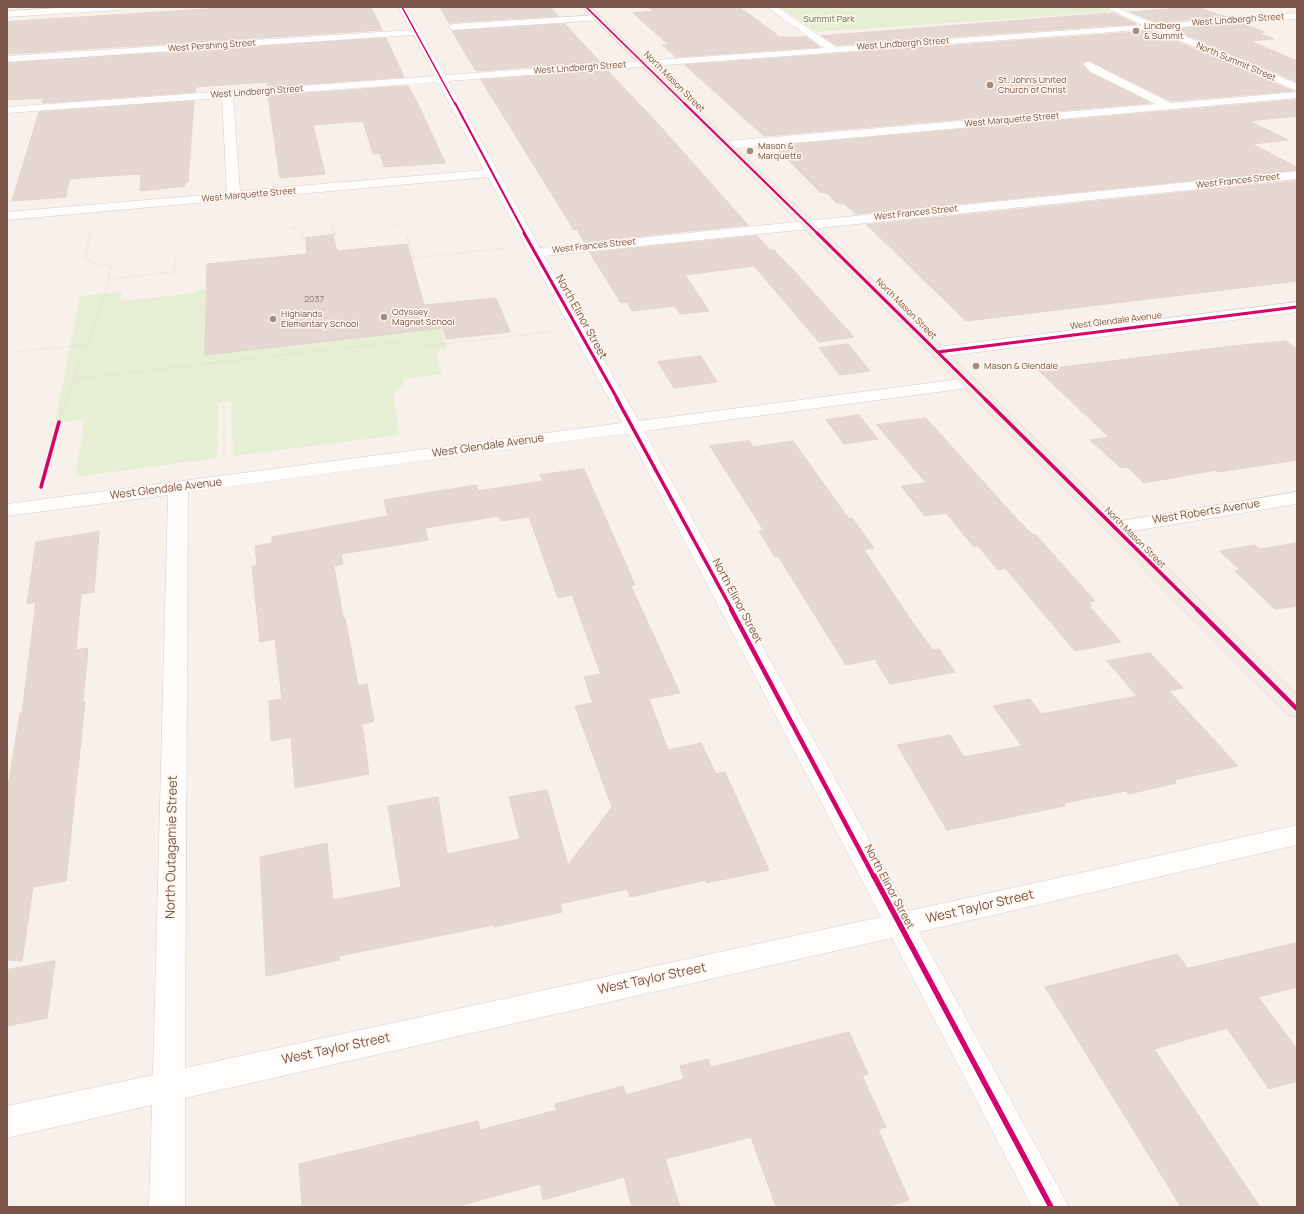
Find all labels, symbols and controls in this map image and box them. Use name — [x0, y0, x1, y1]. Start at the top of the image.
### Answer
street label: West Lindbergh Street — [1191, 11, 1285, 29]
park label: Summit Park — [803, 14, 855, 24]
place label: Lindberg & Summit — [1144, 21, 1184, 42]
marker: Lindberg & Summit — [1131, 26, 1141, 36]
street label: West Lindbergh Street — [856, 35, 950, 53]
street label: West Pershing Street — [168, 38, 256, 54]
street label: North Summit Street — [1195, 40, 1277, 84]
street label: North Mason Street — [641, 49, 707, 115]
street label: West Lindbergh Street — [533, 59, 627, 77]
place label: St. John's United Church of Christ — [998, 75, 1067, 96]
marker: St. John's United Church of Christ — [985, 80, 995, 90]
street label: West Lindbergh Street — [210, 83, 304, 101]
street label: West Marquette Street — [964, 110, 1060, 130]
place label: Mason & Marquette — [758, 141, 802, 162]
marker: Mason & Marquette — [745, 146, 755, 156]
street label: West Frances Street — [1196, 171, 1280, 191]
street label: West Marquette Street — [201, 185, 297, 205]
street label: West Frances Street — [874, 203, 958, 223]
street label: West Frances Street — [552, 236, 636, 256]
street label: North Elinor Street — [552, 273, 610, 361]
street label: North Mason Street — [873, 276, 939, 342]
house number: 2037 — [304, 294, 324, 304]
place label: Odyssey Magnet School — [392, 307, 454, 328]
place label: Highlands Elementary School — [281, 309, 358, 330]
street label: West Glendale Avenue — [1069, 310, 1163, 332]
marker: Odyssey Magnet School — [379, 312, 389, 322]
marker: Highlands Elementary School — [268, 314, 278, 324]
marker: Mason & Glendale — [971, 361, 981, 371]
place label: Mason & Glendale — [984, 361, 1058, 371]
street label: West Glendale Avenue — [431, 432, 545, 460]
street label: West Glendale Avenue — [109, 476, 223, 502]
street label: West Roberts Avenue — [1151, 497, 1261, 527]
street label: North Mason Street — [1102, 505, 1168, 571]
street label: North Elinor Street — [709, 556, 765, 646]
street label: North Outagamie Street — [163, 775, 181, 919]
street label: North Elinor Street — [861, 842, 917, 932]
street label: West Taylor Street — [924, 887, 1036, 927]
street label: West Taylor Street — [596, 960, 708, 998]
street label: West Taylor Street — [280, 1030, 392, 1068]

